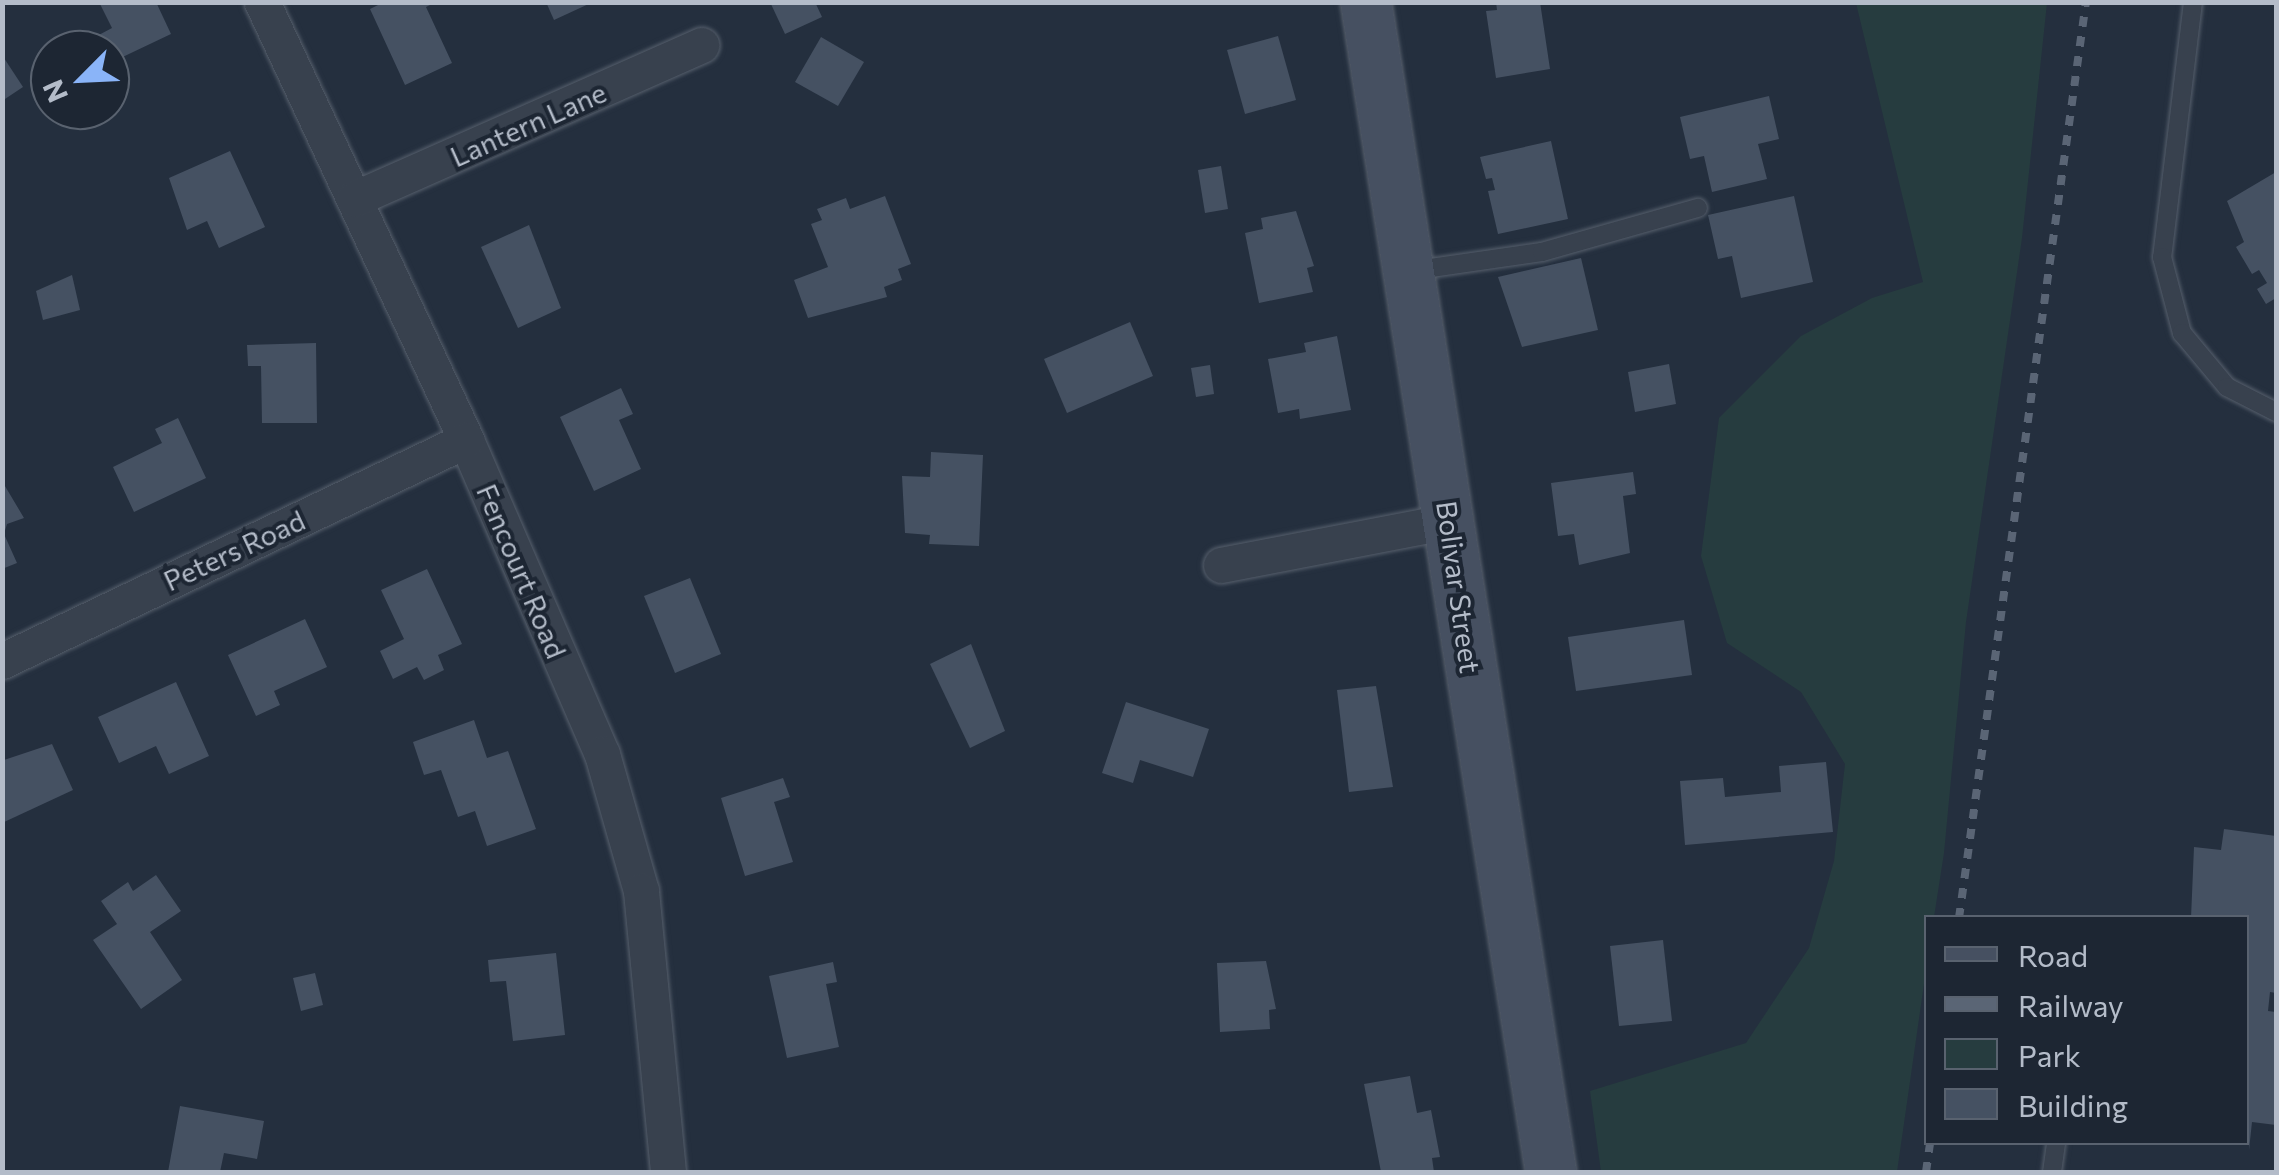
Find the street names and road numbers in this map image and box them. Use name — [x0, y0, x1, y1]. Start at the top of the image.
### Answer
street label: Lantern Lane — [445, 75, 611, 173]
street label: Fencourt Road — [470, 479, 574, 663]
street label: Bolivar Street — [1430, 499, 1488, 675]
street label: Peters Road — [158, 503, 310, 597]

